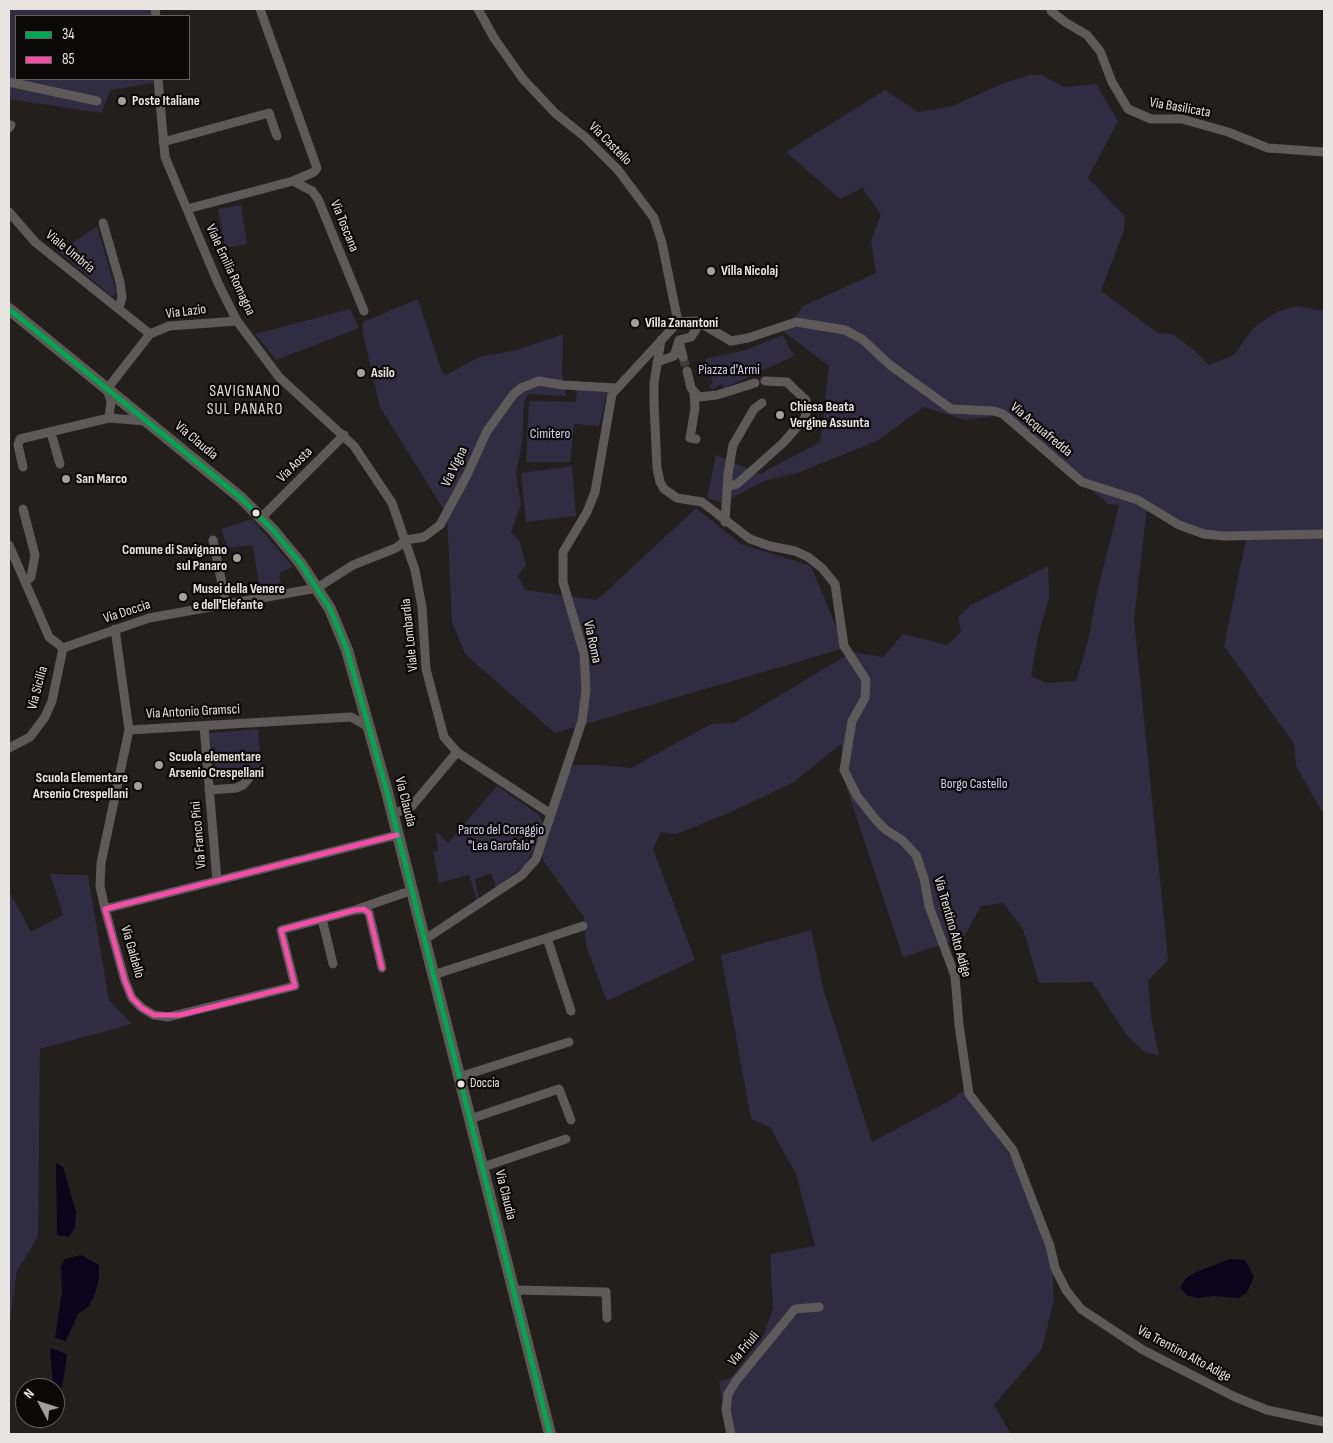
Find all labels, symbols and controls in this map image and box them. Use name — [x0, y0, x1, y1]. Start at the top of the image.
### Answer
legend — [15, 15, 190, 80]
text: 34 — [62, 25, 75, 44]
text: 85 — [62, 50, 75, 69]
place label: Poste Italiane — [132, 93, 200, 109]
street label: Via Basilicata — [1148, 94, 1212, 122]
marker: Poste Italiane — [116, 95, 128, 107]
street label: Via Castello — [585, 119, 635, 169]
street label: Via Toscana — [326, 198, 362, 254]
street label: Viale Emilia Romagna — [202, 222, 258, 318]
street label: Viale Umbria — [42, 227, 98, 277]
place label: Villa Nicolaj — [721, 263, 778, 279]
marker: Villa Nicolaj — [705, 265, 717, 277]
street label: Via Lazio — [165, 301, 207, 323]
place label: Villa Zanantoni — [645, 315, 718, 331]
marker: Villa Zanantoni — [629, 317, 641, 329]
park label: Piazza d'Armi — [698, 362, 760, 378]
place label: Asilo — [371, 365, 395, 381]
marker: Asilo — [355, 367, 367, 379]
district label: SAVIGNANO SUL PANARO — [205, 382, 285, 420]
place label: Chiesa Beata Vergine Assunta — [790, 399, 870, 432]
street label: Via Acquafredda — [1007, 399, 1075, 461]
marker: Chiesa Beata Vergine Assunta — [774, 409, 786, 421]
street label: Via Claudia — [171, 418, 221, 464]
park label: Cimitero — [530, 426, 570, 442]
street label: Via Aosta — [274, 444, 316, 486]
street label: Via Vigna — [438, 444, 472, 490]
place label: San Marco — [76, 471, 127, 487]
marker: San Marco — [60, 473, 72, 485]
unlabelled marker — [251, 508, 261, 518]
place label: Comune di Savignano sul Panaro — [122, 542, 227, 574]
marker: Comune di Savignano sul Panaro — [231, 552, 243, 564]
place label: Musei della Venere e dell'Elefante — [193, 581, 285, 614]
marker: Musei della Venere e dell'Elefante — [177, 591, 189, 603]
street label: Via Doccia — [101, 597, 153, 627]
street label: Viale Lombardia — [398, 598, 422, 672]
street label: Via Roma — [579, 619, 605, 665]
street label: Via Sicilia — [24, 664, 52, 712]
street label: Via Antonio Gramsci — [146, 701, 240, 723]
place label: Scuola elementare Arsenio Crespellani — [169, 749, 264, 782]
marker: Scuola elementare Arsenio Crespellani — [153, 759, 165, 771]
place label: Scuola Elementare Arsenio Crespellani — [33, 770, 128, 802]
street label: Via Claudia — [391, 775, 419, 829]
park label: Borgo Castello — [940, 776, 1008, 792]
marker: Scuola Elementare Arsenio Crespellani — [132, 780, 144, 792]
street label: Via Franco Pini — [188, 801, 210, 869]
park label: Parco del Coraggio "Lea Garofalo" — [458, 822, 544, 854]
street label: Via Trentino Alto Adige — [930, 875, 974, 979]
street label: Via Galdello — [116, 924, 148, 980]
place label: Doccia — [470, 1076, 500, 1092]
marker: Doccia — [456, 1079, 466, 1089]
street label: Via Claudia — [491, 1168, 519, 1222]
street label: Via Trentino Alto Adige — [1134, 1322, 1234, 1386]
street label: Via Friuli — [725, 1328, 763, 1370]
north arrow — [15, 1378, 65, 1428]
text: N — [20, 1385, 38, 1402]

